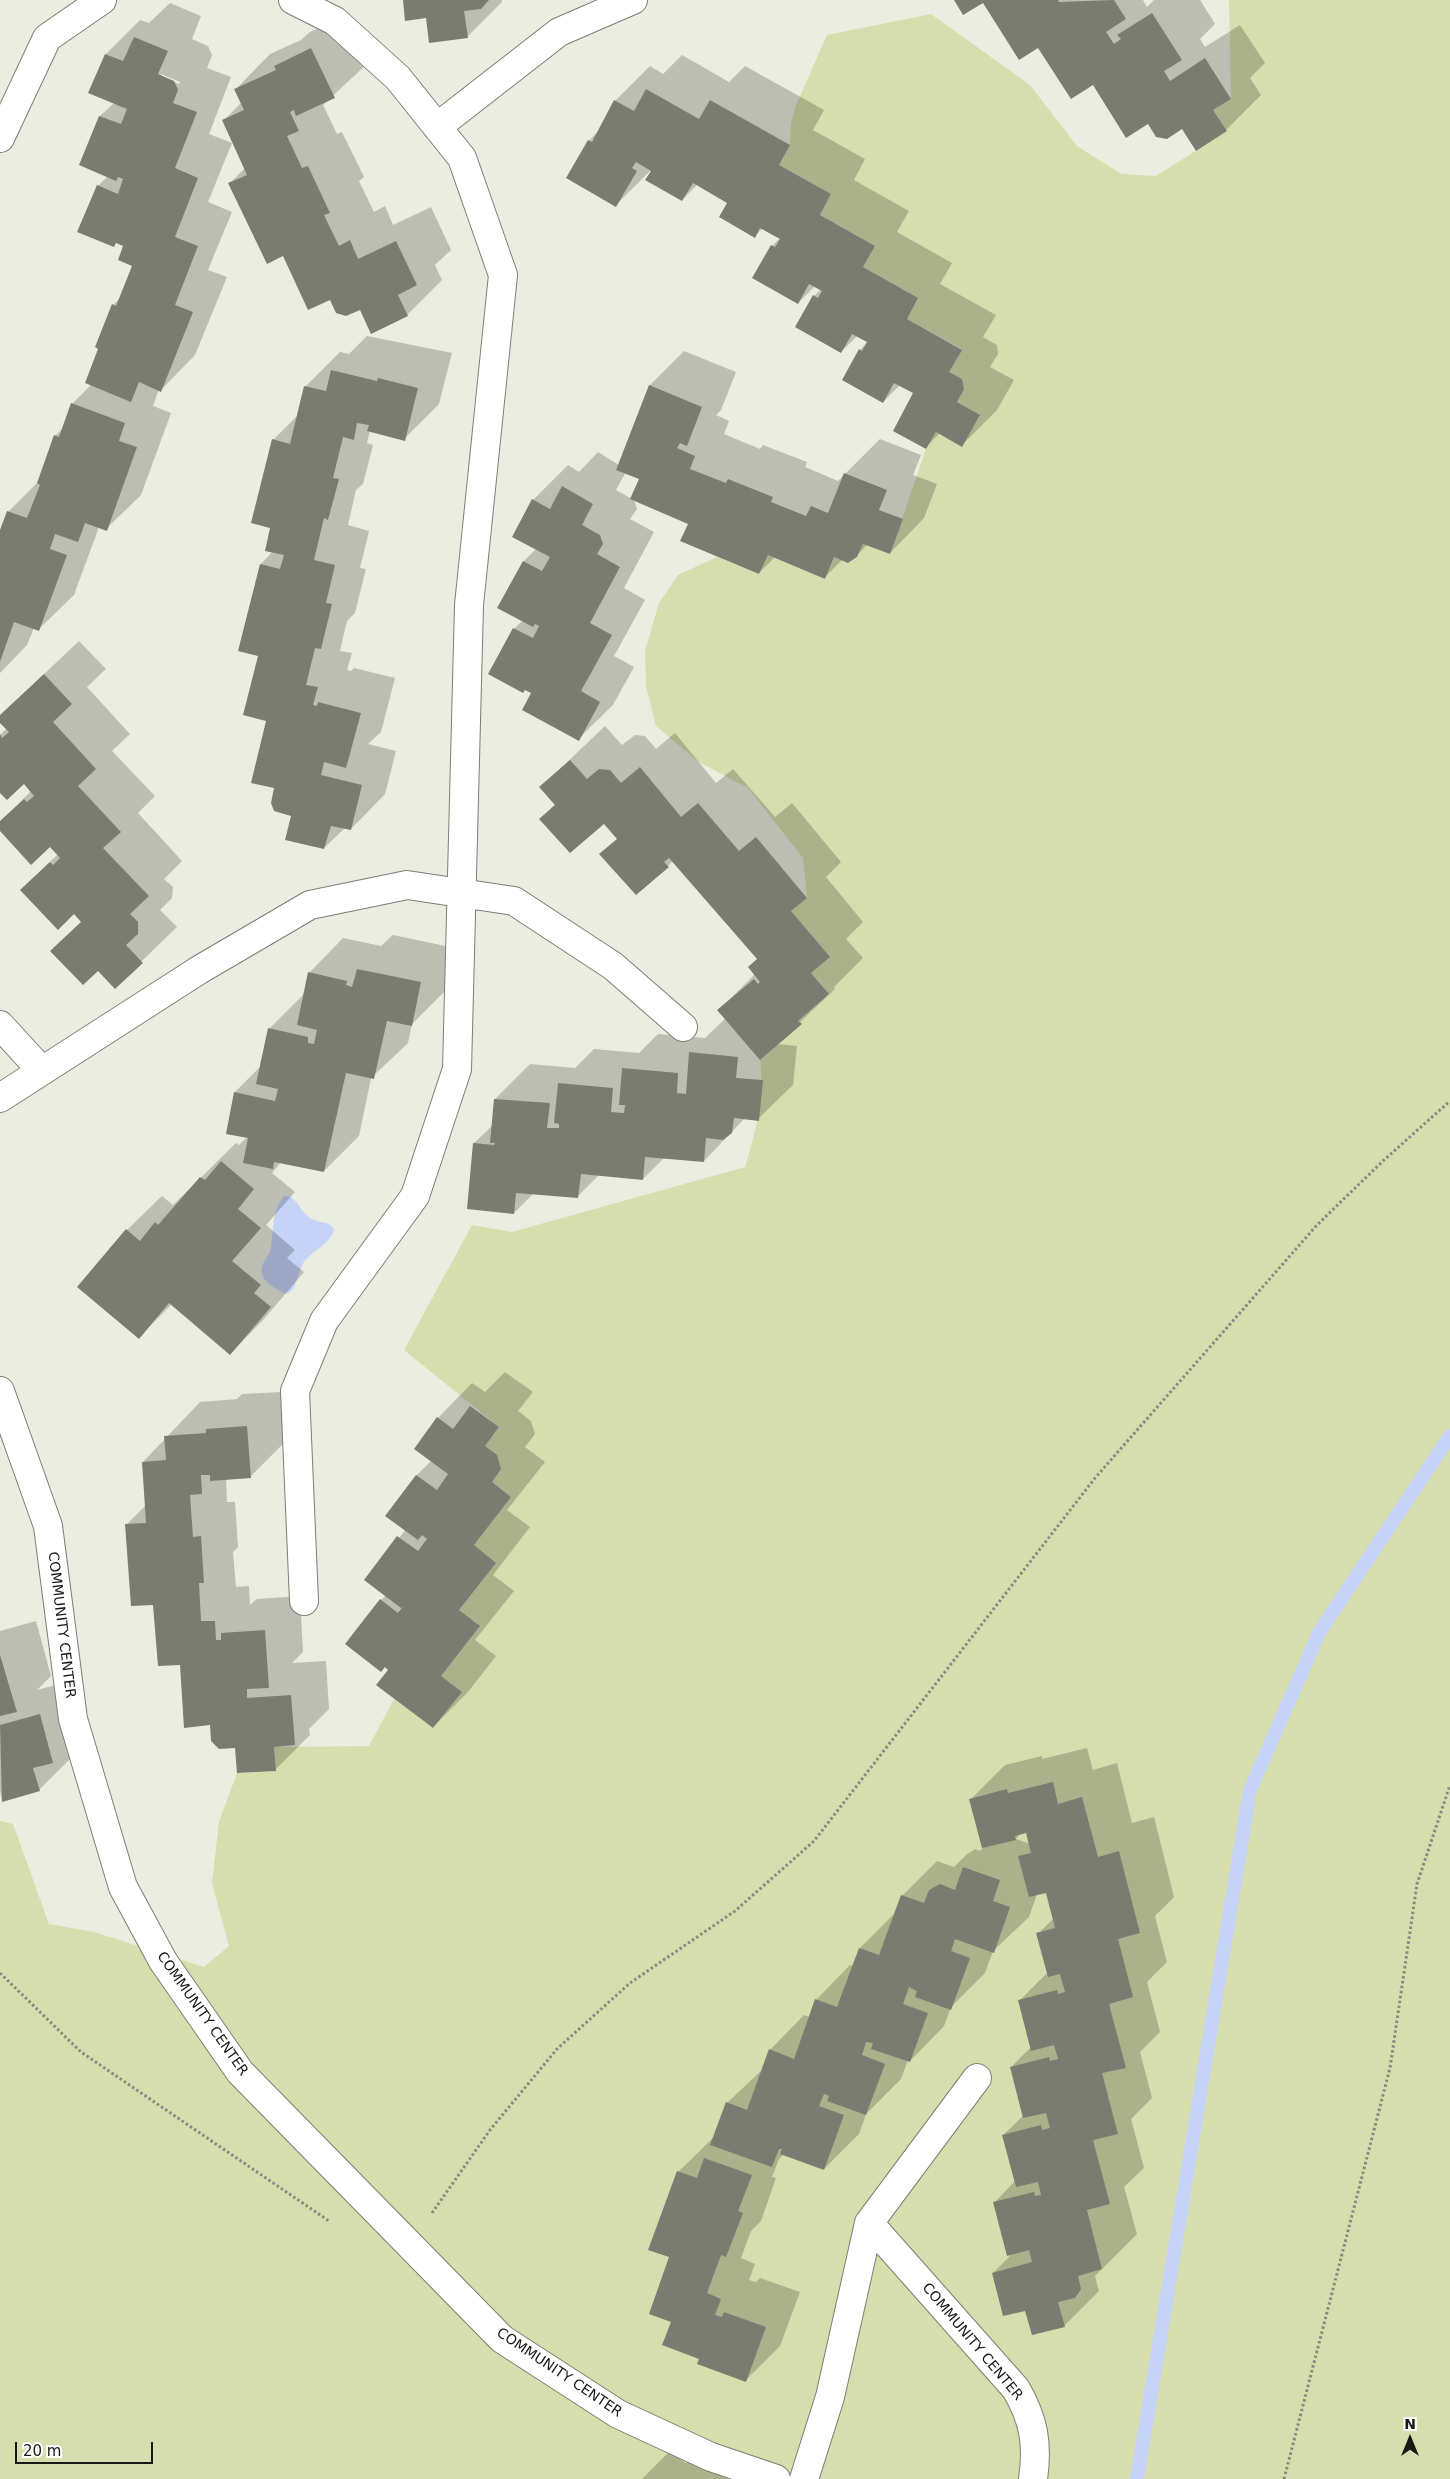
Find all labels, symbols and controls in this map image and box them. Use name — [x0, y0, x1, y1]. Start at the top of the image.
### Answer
street label: COMMUNITY CENTER — [44, 1551, 78, 1699]
street label: COMMUNITY CENTER — [153, 1949, 251, 2079]
street label: COMMUNITY CENTER — [918, 2280, 1026, 2404]
street label: COMMUNITY CENTER — [493, 2325, 625, 2421]
north arrow — [1385, 2414, 1435, 2464]
text: N — [1404, 2416, 1416, 2432]
scale bar — [18, 2432, 155, 2464]
text: 20 m — [23, 2442, 61, 2460]

